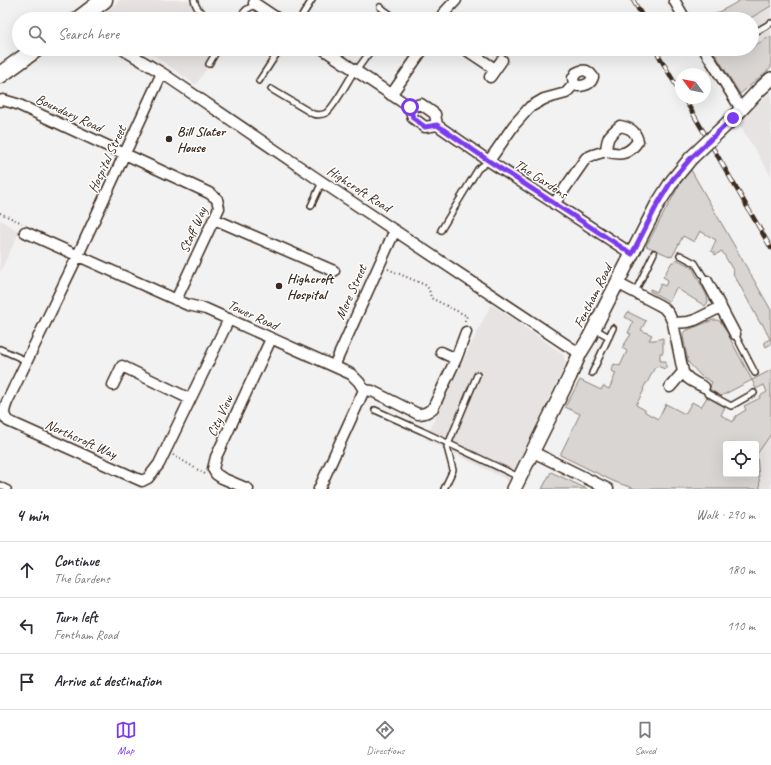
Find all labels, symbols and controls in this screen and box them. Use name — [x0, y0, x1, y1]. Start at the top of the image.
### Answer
search box — [12, 12, 759, 56]
icon: search — [26, 23, 48, 45]
text: Search here — [58, 25, 119, 44]
north arrow — [675, 68, 711, 104]
street label: Boundary Road — [33, 90, 107, 137]
route start — [401, 98, 419, 116]
route end — [724, 109, 742, 127]
street label: Hospital Street — [84, 122, 130, 195]
place label: Bill Slater House — [177, 123, 227, 156]
marker: Bill Slater House — [164, 134, 174, 144]
street label: The Gardens — [511, 156, 572, 203]
street label: Highcroft Road — [324, 162, 396, 217]
street label: Staff Way — [175, 203, 211, 256]
street label: Fentham Road — [570, 259, 617, 331]
street label: Mere Street — [331, 261, 371, 322]
place label: Highcroft Hospital — [287, 270, 335, 303]
marker: Highcroft Hospital — [274, 281, 284, 291]
street label: Tower Road — [225, 296, 283, 335]
street label: City View — [203, 391, 238, 439]
street label: Northcroft Way — [43, 416, 120, 463]
map controls — [723, 441, 759, 477]
button: locate — [723, 441, 759, 477]
text: 4 min — [16, 505, 49, 526]
text: Walk · 290 m — [696, 507, 755, 523]
text: Continue — [54, 552, 99, 571]
icon: ahead — [16, 559, 38, 581]
text: 180 m — [727, 562, 755, 578]
text: The Gardens — [54, 571, 110, 587]
text: Turn left — [54, 608, 97, 627]
icon: left — [16, 615, 38, 637]
text: 110 m — [727, 618, 755, 634]
text: Fentham Road — [54, 627, 118, 643]
icon: arrive — [16, 671, 38, 693]
text: Arrive at destination — [54, 672, 161, 691]
tab: Map — [115, 719, 137, 757]
tab: Directions — [366, 719, 405, 757]
tab: Saved — [634, 719, 656, 757]

